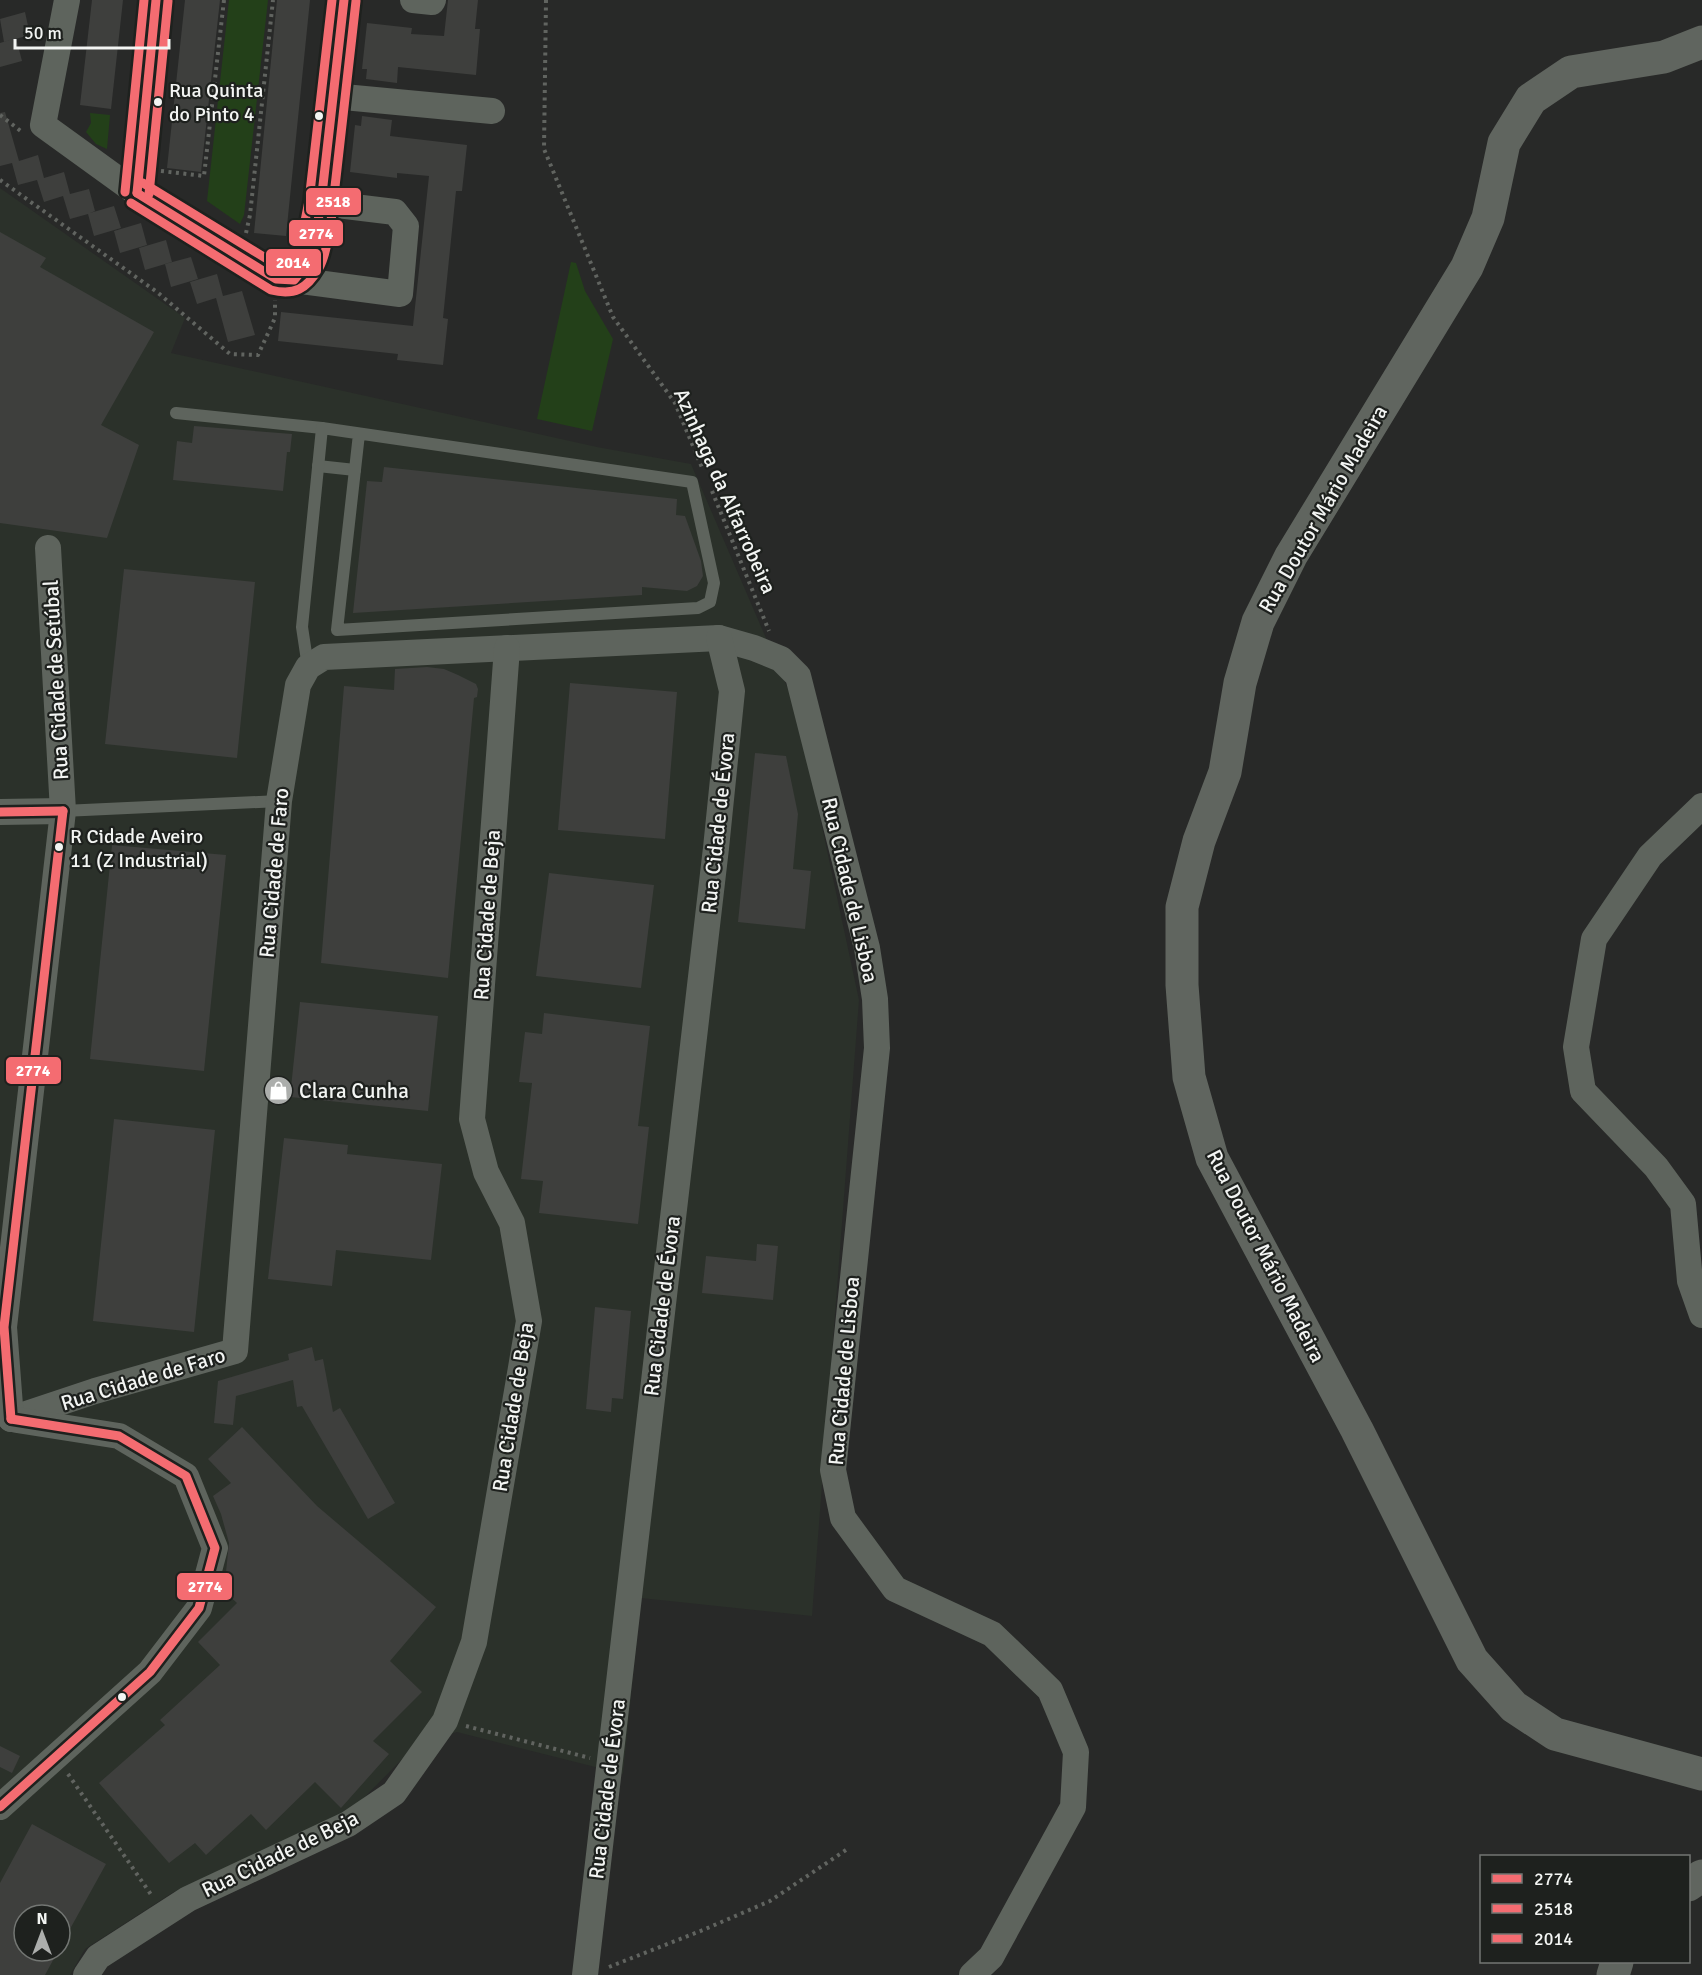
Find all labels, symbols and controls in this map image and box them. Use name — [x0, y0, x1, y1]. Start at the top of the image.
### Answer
scale bar — [15, 12, 170, 50]
text: 50 m — [24, 22, 62, 44]
place label: Rua Quinta do Pinto 4 — [169, 78, 263, 127]
marker: Rua Quinta do Pinto 4 — [152, 96, 164, 108]
unlabelled marker — [313, 110, 325, 122]
line badge: 2518 — [305, 187, 362, 216]
text: 2518 — [316, 192, 351, 212]
line badge: 2774 — [288, 219, 344, 247]
text: 2774 — [299, 224, 334, 244]
line badge: 2014 — [265, 248, 322, 277]
text: 2014 — [276, 253, 311, 273]
street label: Azinhaga da Alfarrobeira — [668, 384, 782, 598]
street label: Rua Doutor Mário Madeira — [1253, 401, 1393, 617]
street label: Rua Cidade de Setúbal — [38, 579, 74, 781]
street label: Rua Cidade de Évora — [696, 731, 740, 915]
street label: Rua Cidade de Faro — [254, 787, 294, 959]
street label: Rua Cidade de Lisboa — [816, 795, 884, 985]
place label: R Cidade Aveiro 11 (Z Industrial) — [70, 824, 208, 873]
street label: Rua Cidade de Beja — [468, 829, 506, 1001]
marker: R Cidade Aveiro 11 (Z Industrial) — [53, 841, 65, 853]
line badge: 2774 — [5, 1056, 62, 1085]
text: 2774 — [16, 1061, 51, 1081]
shop icon: Clara Cunha — [262, 1075, 294, 1107]
place label: Clara Cunha — [299, 1078, 409, 1104]
street label: Rua Doutor Mário Madeira — [1201, 1145, 1331, 1367]
street label: Rua Cidade de Évora — [638, 1214, 686, 1398]
street label: Rua Cidade de Lisboa — [823, 1275, 865, 1467]
street label: Rua Cidade de Beja — [487, 1320, 539, 1494]
street label: Rua Cidade de Faro — [58, 1342, 228, 1416]
line badge: 2774 — [176, 1572, 233, 1601]
text: 2774 — [188, 1577, 223, 1597]
unlabelled marker — [116, 1691, 128, 1703]
street label: Rua Cidade de Évora — [583, 1697, 631, 1881]
street label: Rua Cidade de Beja — [197, 1805, 363, 1903]
legend — [1480, 1855, 1690, 1963]
text: 2774 — [1534, 1868, 1573, 1890]
text: 2518 — [1534, 1898, 1573, 1920]
north arrow — [12, 1903, 72, 1963]
text: N — [36, 1909, 48, 1929]
text: 2014 — [1534, 1928, 1573, 1950]

